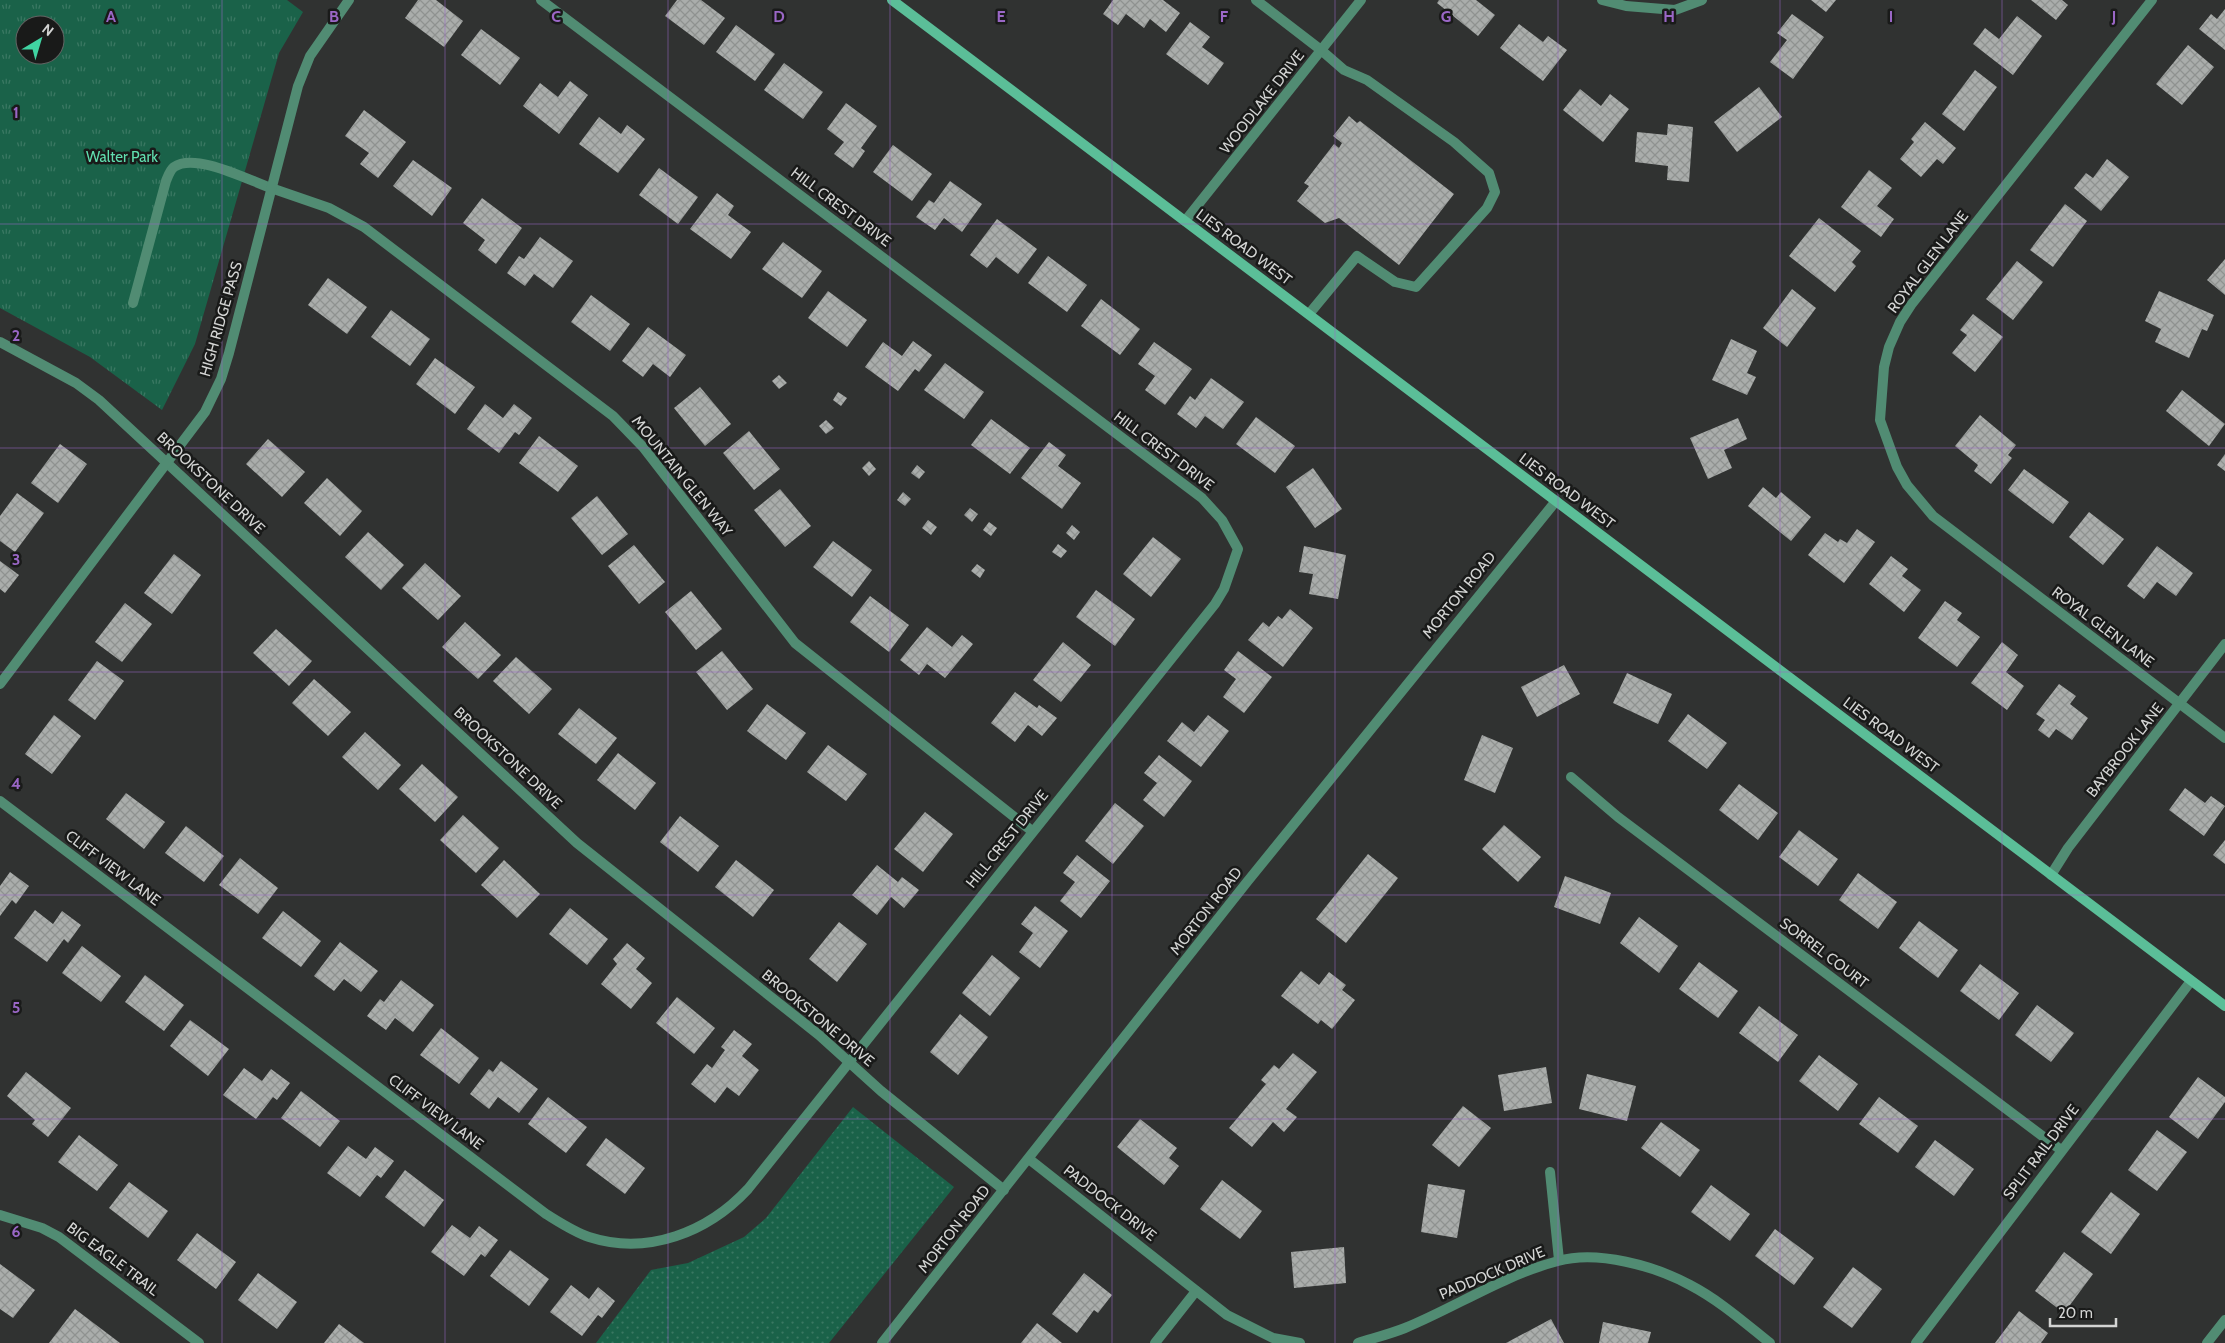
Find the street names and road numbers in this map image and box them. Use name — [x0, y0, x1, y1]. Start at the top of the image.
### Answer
street label: WOODLAKE DRIVE — [1216, 47, 1308, 157]
street label: HILL CREST DRIVE — [787, 163, 895, 251]
street label: LIES ROAD WEST — [1193, 205, 1295, 289]
street label: ROYAL GLEN LANE — [1884, 207, 1972, 317]
street label: HIGH RIDGE PASS — [196, 259, 246, 379]
street label: HILL CREST DRIVE — [1110, 407, 1218, 495]
street label: MOUNTAIN GLEN WAY — [628, 412, 736, 540]
street label: BROOKSTONE DRIVE — [153, 428, 269, 538]
street label: LIES ROAD WEST — [1516, 449, 1618, 533]
street label: MORTON ROAD — [1419, 548, 1499, 642]
street label: ROYAL GLEN LANE — [2048, 583, 2158, 671]
street label: LIES ROAD WEST — [1840, 693, 1942, 777]
street label: BAYBROOK LANE — [2083, 699, 2167, 801]
street label: BROOKSTONE DRIVE — [450, 703, 566, 813]
street label: HILL CREST DRIVE — [962, 786, 1052, 892]
street label: CLIFF VIEW LANE — [62, 826, 164, 910]
street label: MORTON ROAD — [1166, 864, 1246, 958]
street label: SORREL COURT — [1776, 914, 1872, 992]
street label: BROOKSTONE DRIVE — [758, 966, 878, 1070]
street label: CLIFF VIEW LANE — [385, 1070, 487, 1154]
street label: SPLIT RAIL DRIVE — [1999, 1101, 2083, 1203]
street label: PADDOCK DRIVE — [1060, 1161, 1160, 1245]
street label: MORTON ROAD — [914, 1182, 994, 1276]
street label: BIG EAGLE TRAIL — [63, 1219, 163, 1300]
street label: PADDOCK DRIVE — [1437, 1243, 1547, 1303]

